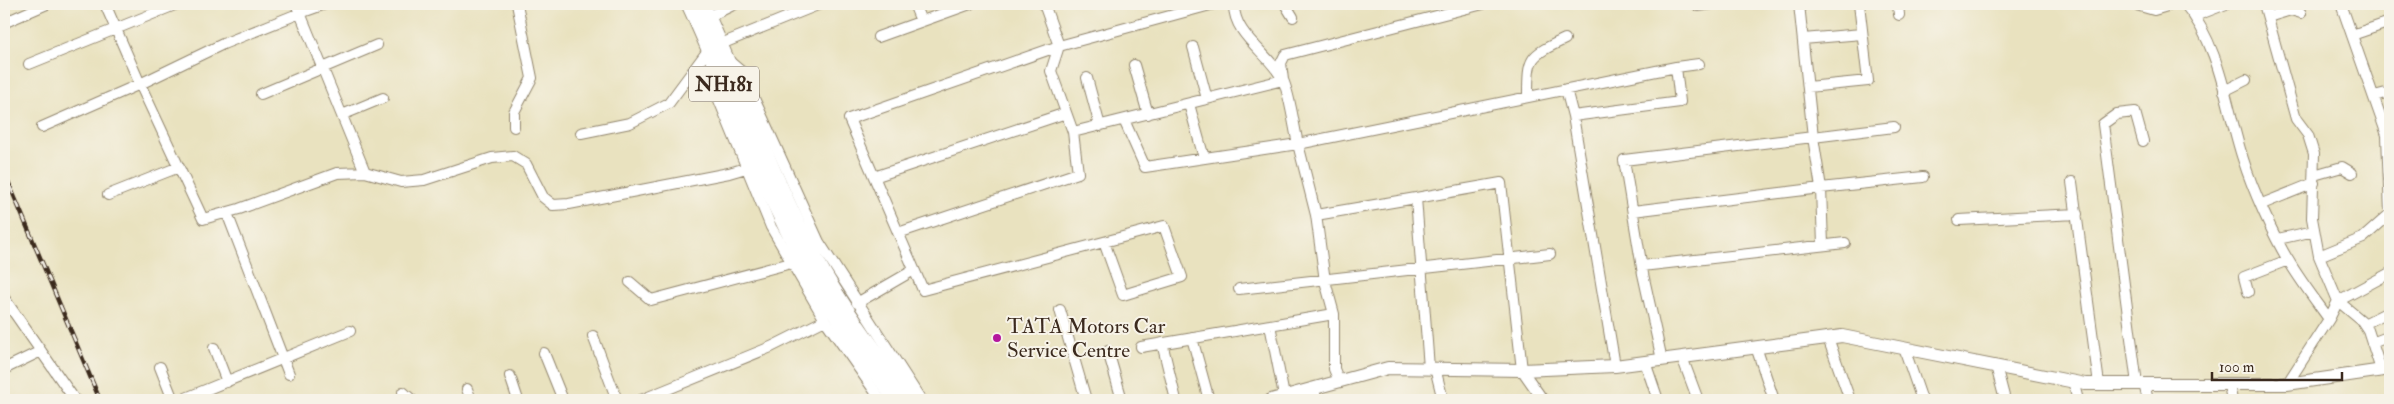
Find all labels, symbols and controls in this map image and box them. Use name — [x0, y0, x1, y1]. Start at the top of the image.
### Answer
road number: NH181 — [689, 66, 759, 102]
place label: TATA Motors Car Service Centre — [1007, 313, 1166, 364]
marker: TATA Motors Car Service Centre — [991, 332, 1003, 344]
scale bar — [2212, 349, 2342, 381]
text: 100 m — [2219, 358, 2255, 377]

